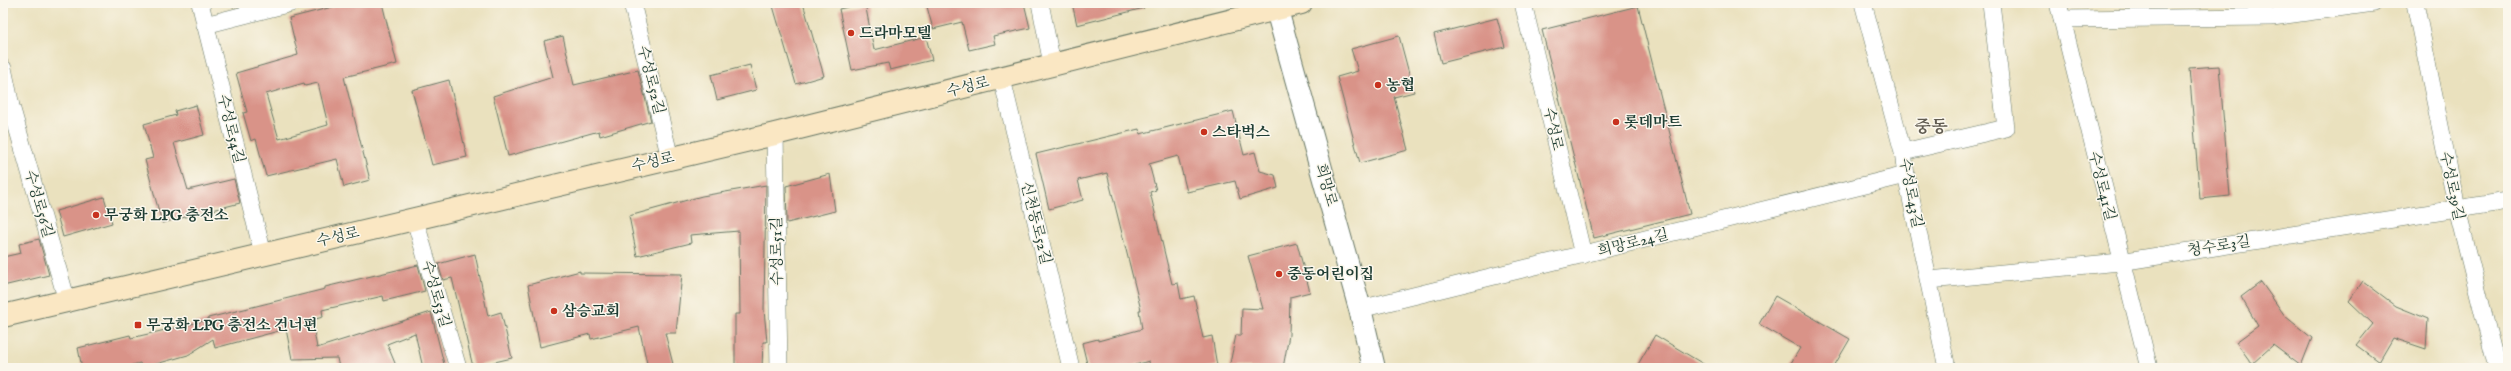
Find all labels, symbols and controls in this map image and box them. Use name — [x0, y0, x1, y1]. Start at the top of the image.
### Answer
place label: 드라마모텔 — [859, 24, 931, 43]
marker: 드라마모텔 — [846, 28, 856, 38]
street label: 수성로52길 — [633, 44, 669, 116]
street label: 수성로 — [945, 72, 992, 101]
place label: 농협 — [1386, 76, 1415, 95]
marker: 농협 — [1373, 80, 1383, 90]
street label: 수성로54길 — [213, 92, 249, 166]
street label: 수성로 — [1539, 106, 1567, 153]
place label: 롯데마트 — [1624, 113, 1682, 132]
marker: 롯데마트 — [1611, 117, 1621, 127]
district label: 중동 — [1915, 117, 1948, 138]
place label: 스타벅스 — [1212, 123, 1270, 142]
marker: 스타벅스 — [1199, 127, 1209, 137]
street label: 수성로 — [630, 148, 677, 176]
street label: 수성로41길 — [2084, 149, 2120, 223]
street label: 수성로39길 — [2435, 150, 2469, 222]
street label: 수성로43길 — [1895, 156, 1927, 230]
street label: 희망로 — [1311, 161, 1341, 209]
street label: 수성로56길 — [20, 168, 58, 240]
street label: 신천동로52길 — [1017, 180, 1055, 266]
place label: 무궁화 LPG 충전소 — [104, 206, 229, 225]
marker: 무궁화 LPG 충전소 — [91, 210, 101, 220]
street label: 수성로51길 — [767, 216, 787, 286]
street label: 수성로 — [315, 223, 362, 251]
street label: 희망로24길 — [1596, 225, 1670, 261]
street label: 청수로3길 — [2186, 232, 2252, 260]
street label: 수성로53길 — [417, 258, 455, 330]
place label: 중동어린이집 — [1287, 265, 1374, 284]
marker: 중동어린이집 — [1274, 269, 1284, 279]
place label: 삼승교회 — [562, 302, 620, 321]
marker: 삼승교회 — [549, 306, 559, 316]
place label: 무궁화 LPG 충전소 건너편 — [146, 316, 318, 335]
marker: 무궁화 LPG 충전소 건너편 — [133, 320, 143, 330]

